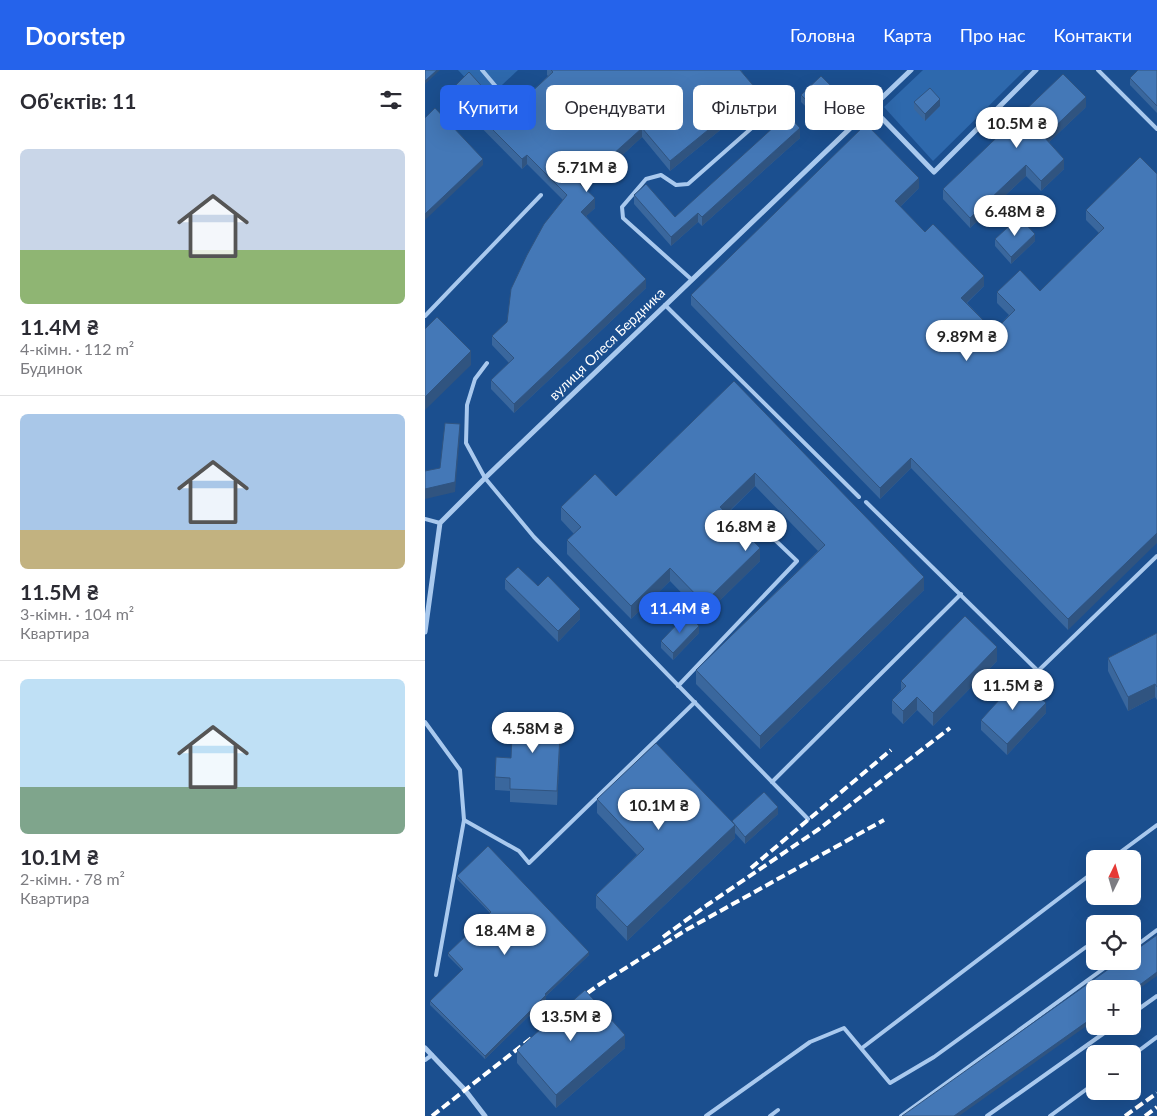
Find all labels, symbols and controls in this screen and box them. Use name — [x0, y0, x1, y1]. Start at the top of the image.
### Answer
text: Doorstep — [25, 21, 125, 50]
text: Головна — [790, 24, 855, 46]
text: Карта — [883, 24, 932, 46]
text: Про нас — [960, 24, 1026, 46]
text: Контакти — [1054, 24, 1132, 46]
chip: Купити — [440, 85, 536, 130]
chip: Орендувати — [546, 85, 683, 130]
chip: Фільтри — [693, 85, 795, 130]
chip: Нове — [805, 85, 883, 130]
icon: filters — [377, 86, 405, 114]
text: Об’єктів: 11 — [20, 88, 136, 113]
pin: 10.5M ₴ — [971, 106, 1063, 149]
text: 10.5M ₴ — [987, 113, 1047, 132]
pin: 5.71M ₴ — [541, 150, 633, 193]
text: 5.71M ₴ — [557, 157, 617, 176]
icon: home — [168, 181, 258, 271]
pin: 6.48M ₴ — [969, 194, 1061, 237]
text: 6.48M ₴ — [985, 201, 1045, 220]
street label: вулиця Олеся Бердника — [545, 284, 668, 403]
text: 11.4M ₴ — [20, 314, 99, 339]
pin: 9.89M ₴ — [921, 320, 1013, 362]
text: 9.89M ₴ — [937, 326, 997, 345]
text: 4-кімн. · 112 m² — [20, 339, 134, 358]
text: Будинок — [20, 358, 83, 377]
icon: home — [168, 447, 258, 537]
pin: 16.8M ₴ — [700, 510, 792, 552]
text: 16.8M ₴ — [716, 516, 776, 535]
text: 11.5M ₴ — [20, 579, 99, 604]
pin: 11.4M ₴ — [634, 592, 726, 634]
text: 11.4M ₴ — [650, 598, 710, 617]
text: 3-кімн. · 104 m² — [20, 604, 134, 623]
text: Квартира — [20, 623, 89, 642]
pin: 11.5M ₴ — [967, 668, 1059, 711]
text: 11.5M ₴ — [983, 675, 1043, 694]
icon: home — [168, 712, 258, 802]
pin: 4.58M ₴ — [487, 712, 579, 754]
text: 4.58M ₴ — [503, 718, 563, 737]
pin: 10.1M ₴ — [613, 788, 705, 831]
text: 10.1M ₴ — [629, 795, 689, 814]
text: 10.1M ₴ — [20, 844, 99, 869]
north arrow — [1086, 850, 1141, 905]
map controls — [1086, 850, 1141, 1100]
text: 2-кімн. · 78 m² — [20, 869, 125, 888]
text: Квартира — [20, 888, 89, 907]
pin: 18.4M ₴ — [459, 914, 551, 956]
button: locate — [1086, 915, 1141, 970]
text: 18.4M ₴ — [475, 920, 535, 939]
button: + — [1086, 980, 1141, 1035]
pin: 13.5M ₴ — [525, 1000, 617, 1042]
text: 13.5M ₴ — [541, 1006, 601, 1025]
button: − — [1086, 1045, 1141, 1100]

